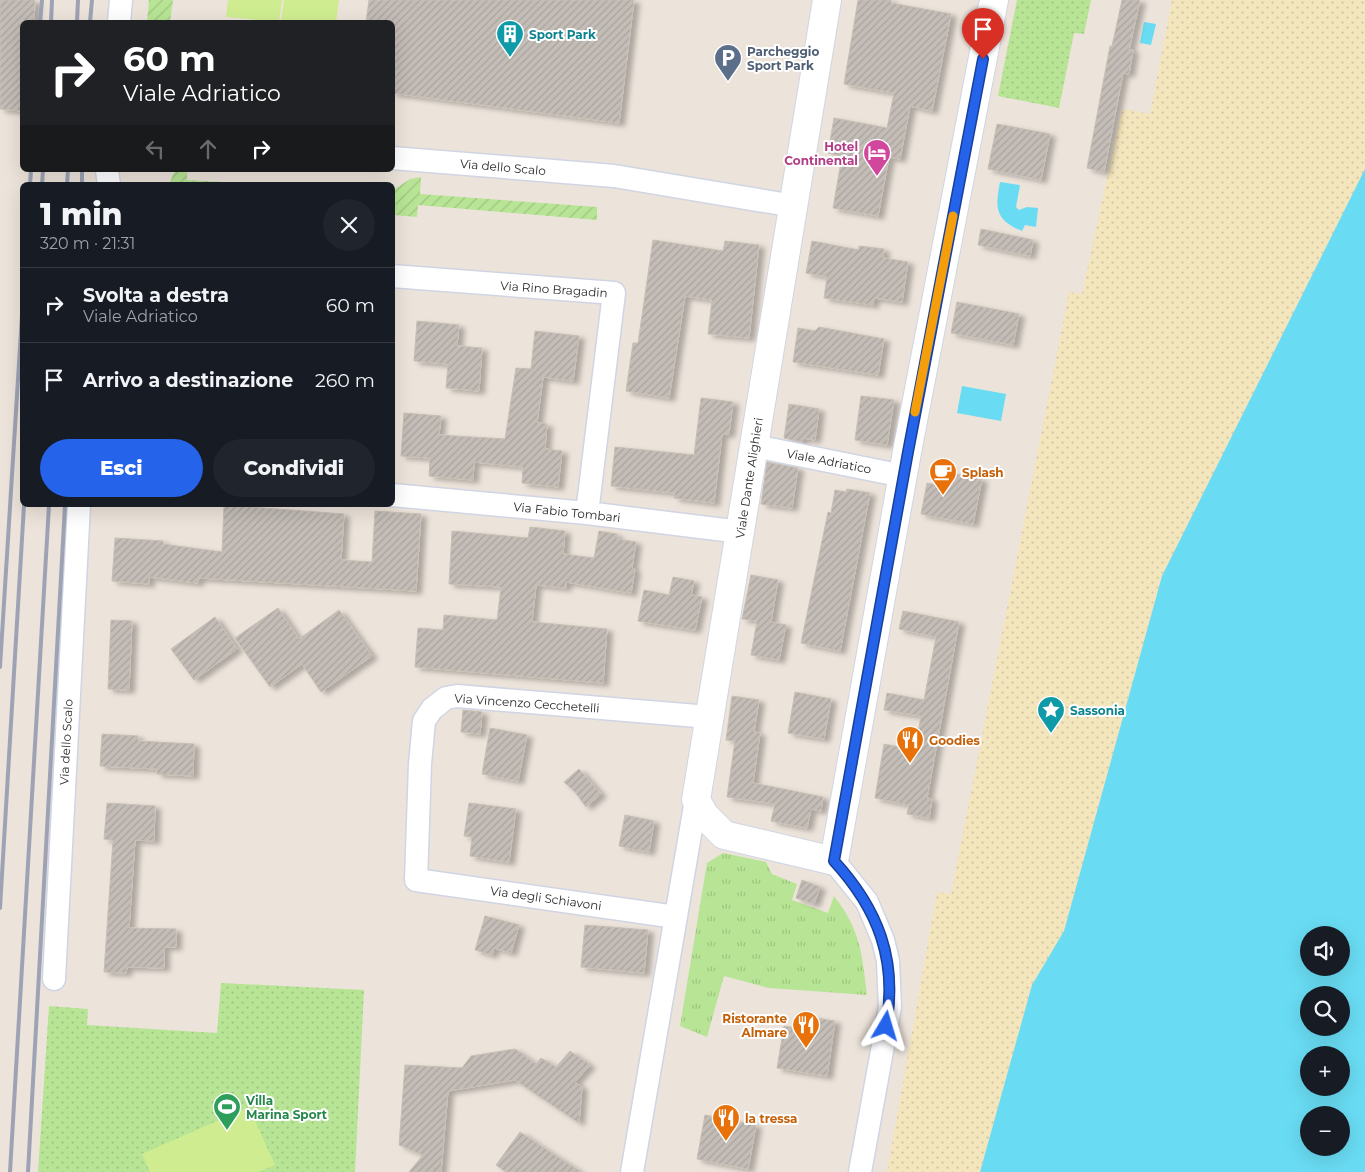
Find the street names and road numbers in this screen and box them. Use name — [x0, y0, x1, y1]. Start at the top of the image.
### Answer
street label: Via dello Scalo — [459, 156, 547, 178]
street label: Via Rino Bragadin — [500, 278, 608, 300]
street label: Viale Dante Alighieri — [732, 417, 766, 539]
street label: Viale Adriatico — [785, 445, 873, 477]
street label: Via Fabio Tombari — [513, 499, 621, 525]
street label: Via Vincenzo Cecchetelli — [454, 690, 600, 716]
street label: Via dello Scalo — [56, 699, 76, 785]
street label: Via degli Schiavoni — [489, 883, 603, 913]

